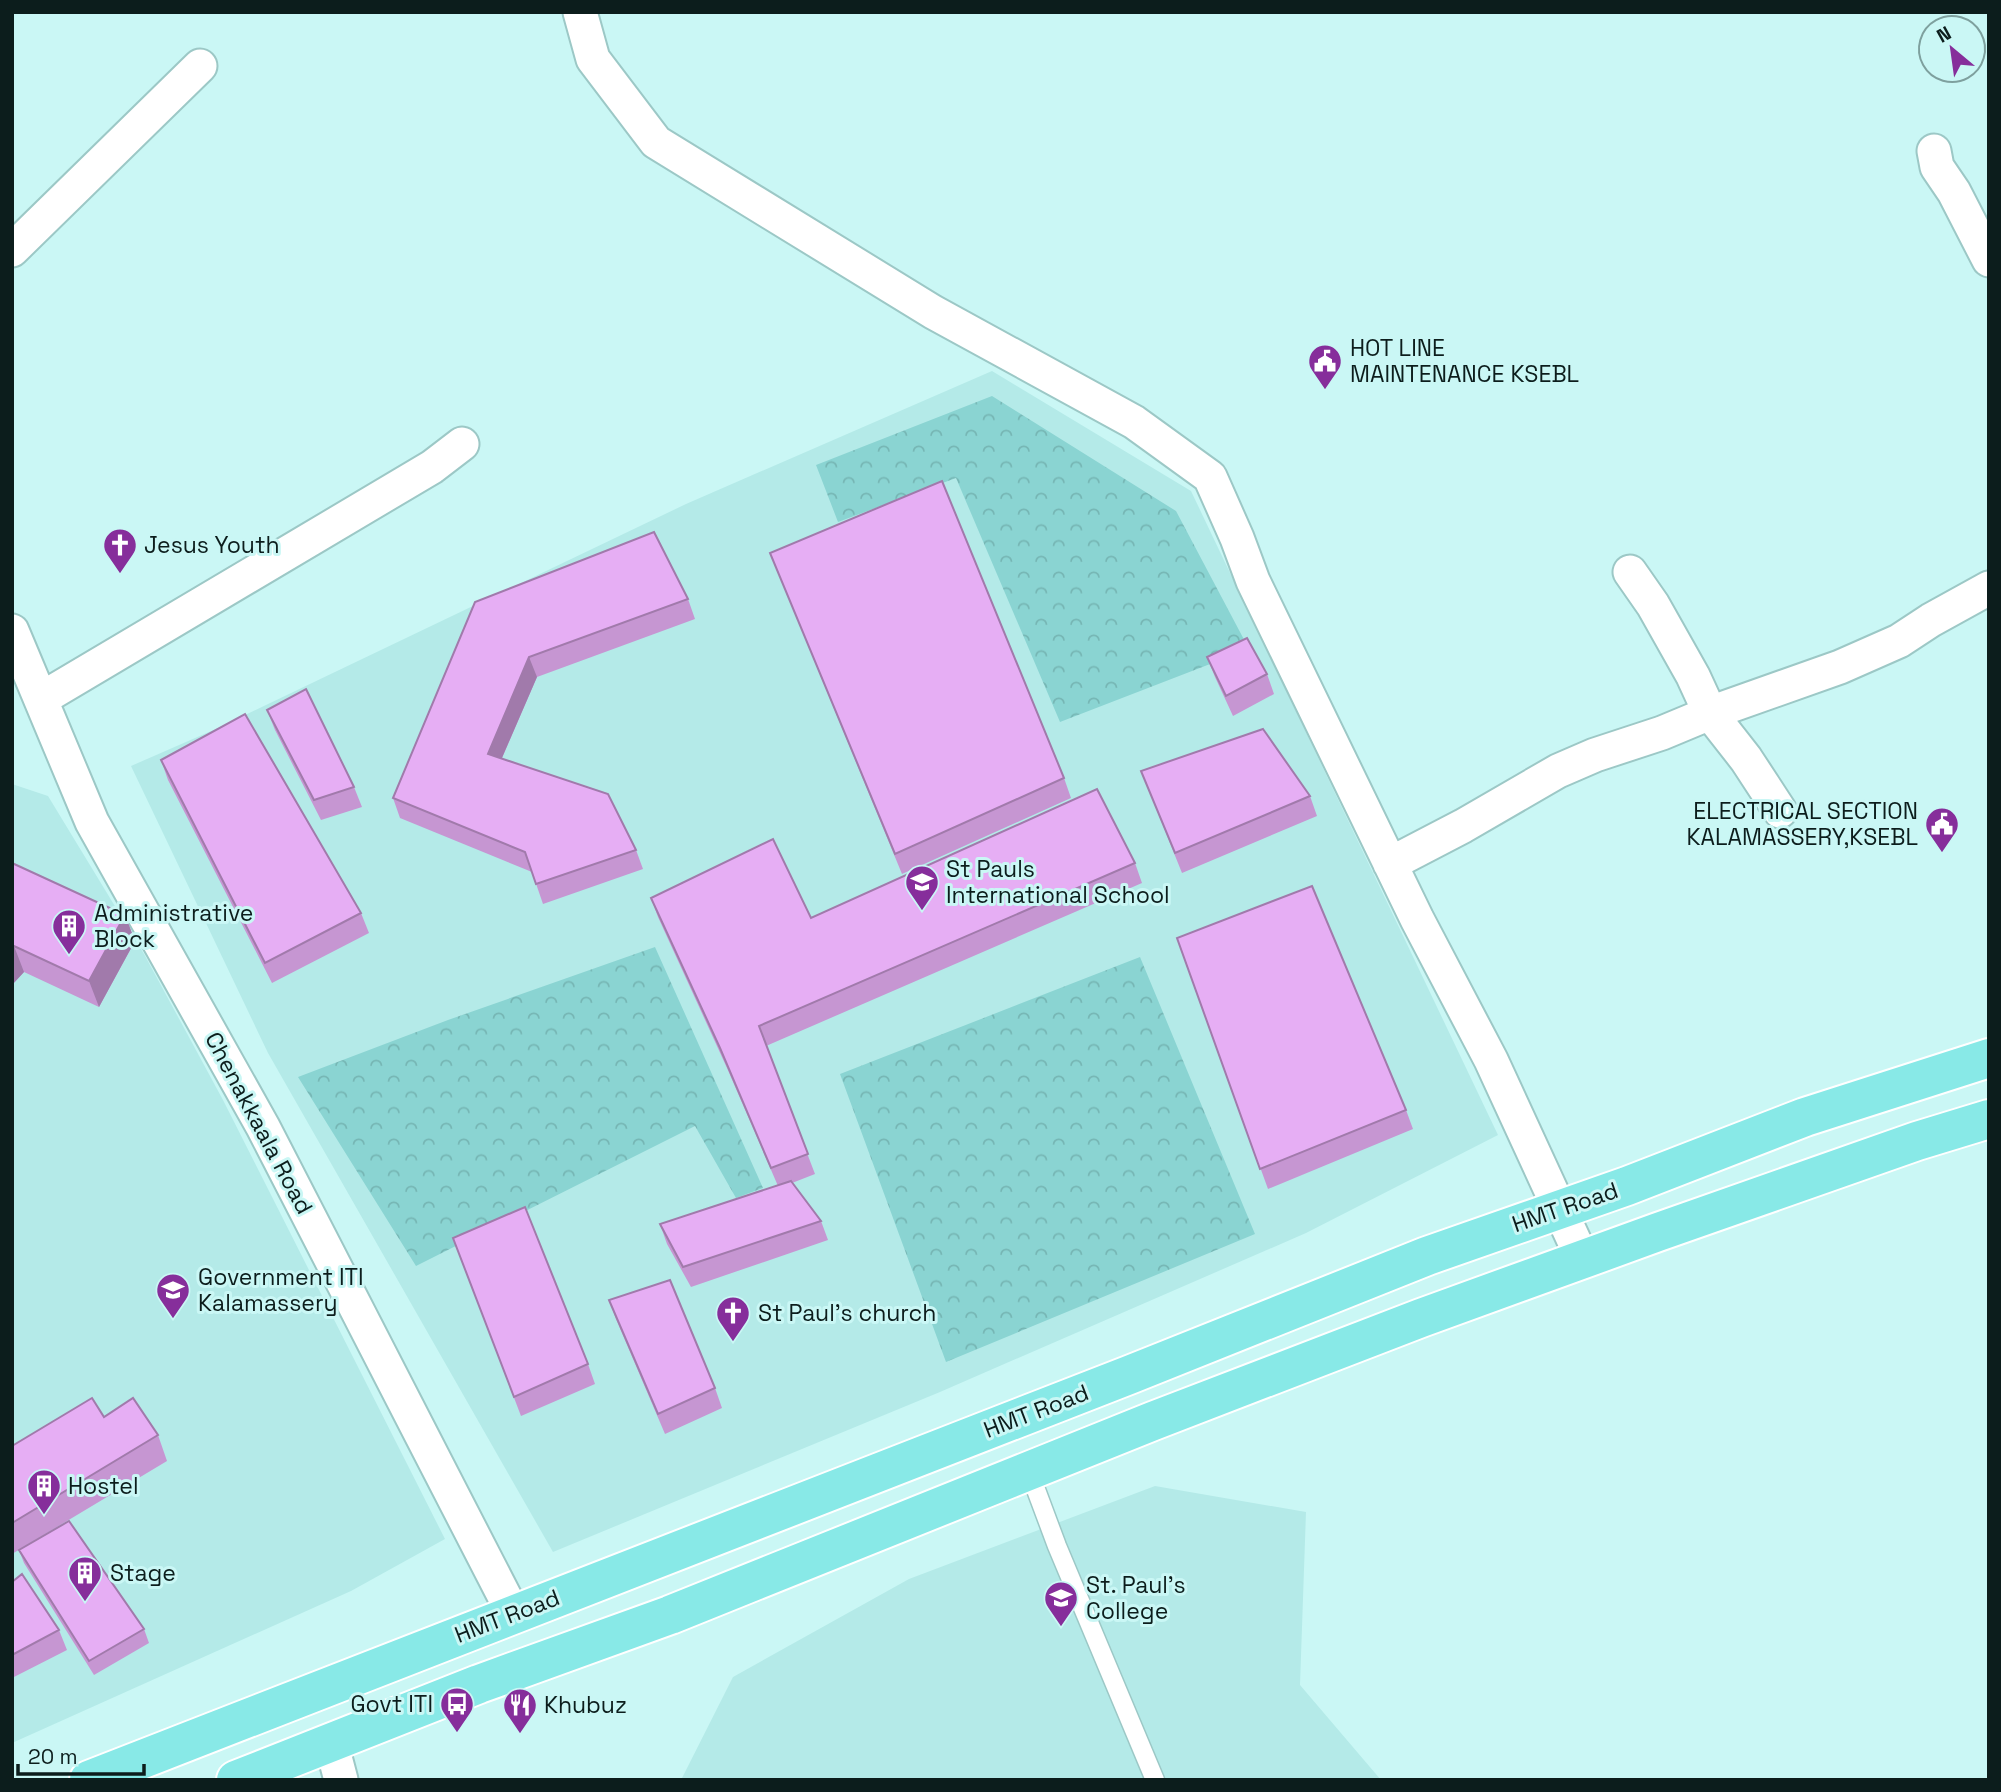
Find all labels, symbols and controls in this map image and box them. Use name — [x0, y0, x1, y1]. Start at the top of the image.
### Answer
north arrow — [1917, 14, 1987, 84]
text: N — [1932, 21, 1956, 49]
place label: HOT LINE MAINTENANCE KSEBL — [1350, 333, 1579, 389]
public building icon: HOT LINE MAINTENANCE KSEBL — [1306, 342, 1344, 391]
church icon: Jesus Youth — [101, 526, 139, 575]
place label: Jesus Youth — [144, 530, 280, 560]
place label: ELECTRICAL SECTION KALAMASSERY,KSEBL — [1687, 796, 1918, 852]
public building icon: ELECTRICAL SECTION KALAMASSERY,KSEBL — [1923, 805, 1961, 854]
place label: St Pauls International School — [946, 854, 1170, 910]
school or university icon: St Pauls International School — [903, 863, 941, 912]
place label: Administrative Block — [94, 898, 253, 954]
building icon: Administrative Block — [50, 907, 88, 956]
street label: Chenakkaala Road — [198, 1027, 320, 1219]
street label: HMT Road — [1508, 1175, 1622, 1239]
place label: Government ITI Kalamassery — [198, 1262, 364, 1318]
school or university icon: Government ITI Kalamassery — [154, 1271, 192, 1320]
church icon: St Paul's church — [714, 1294, 752, 1343]
place label: St Paul's church — [758, 1298, 936, 1328]
street label: HMT Road — [979, 1377, 1093, 1445]
building icon: Hostel — [25, 1467, 63, 1516]
place label: Hostel — [68, 1471, 139, 1501]
building icon: Stage — [66, 1554, 104, 1603]
place label: Stage — [110, 1558, 176, 1588]
place label: St. Paul's College — [1086, 1570, 1186, 1626]
school or university icon: St. Paul's College — [1042, 1579, 1080, 1628]
street label: HMT Road — [450, 1582, 564, 1650]
bus stop icon: Govt ITI — [438, 1685, 476, 1734]
restaurant icon: Khubuz — [501, 1686, 539, 1735]
place label: Govt ITI — [350, 1689, 433, 1719]
place label: Khubuz — [544, 1690, 627, 1720]
scale bar — [18, 1732, 144, 1776]
text: 20 m — [28, 1743, 78, 1770]

